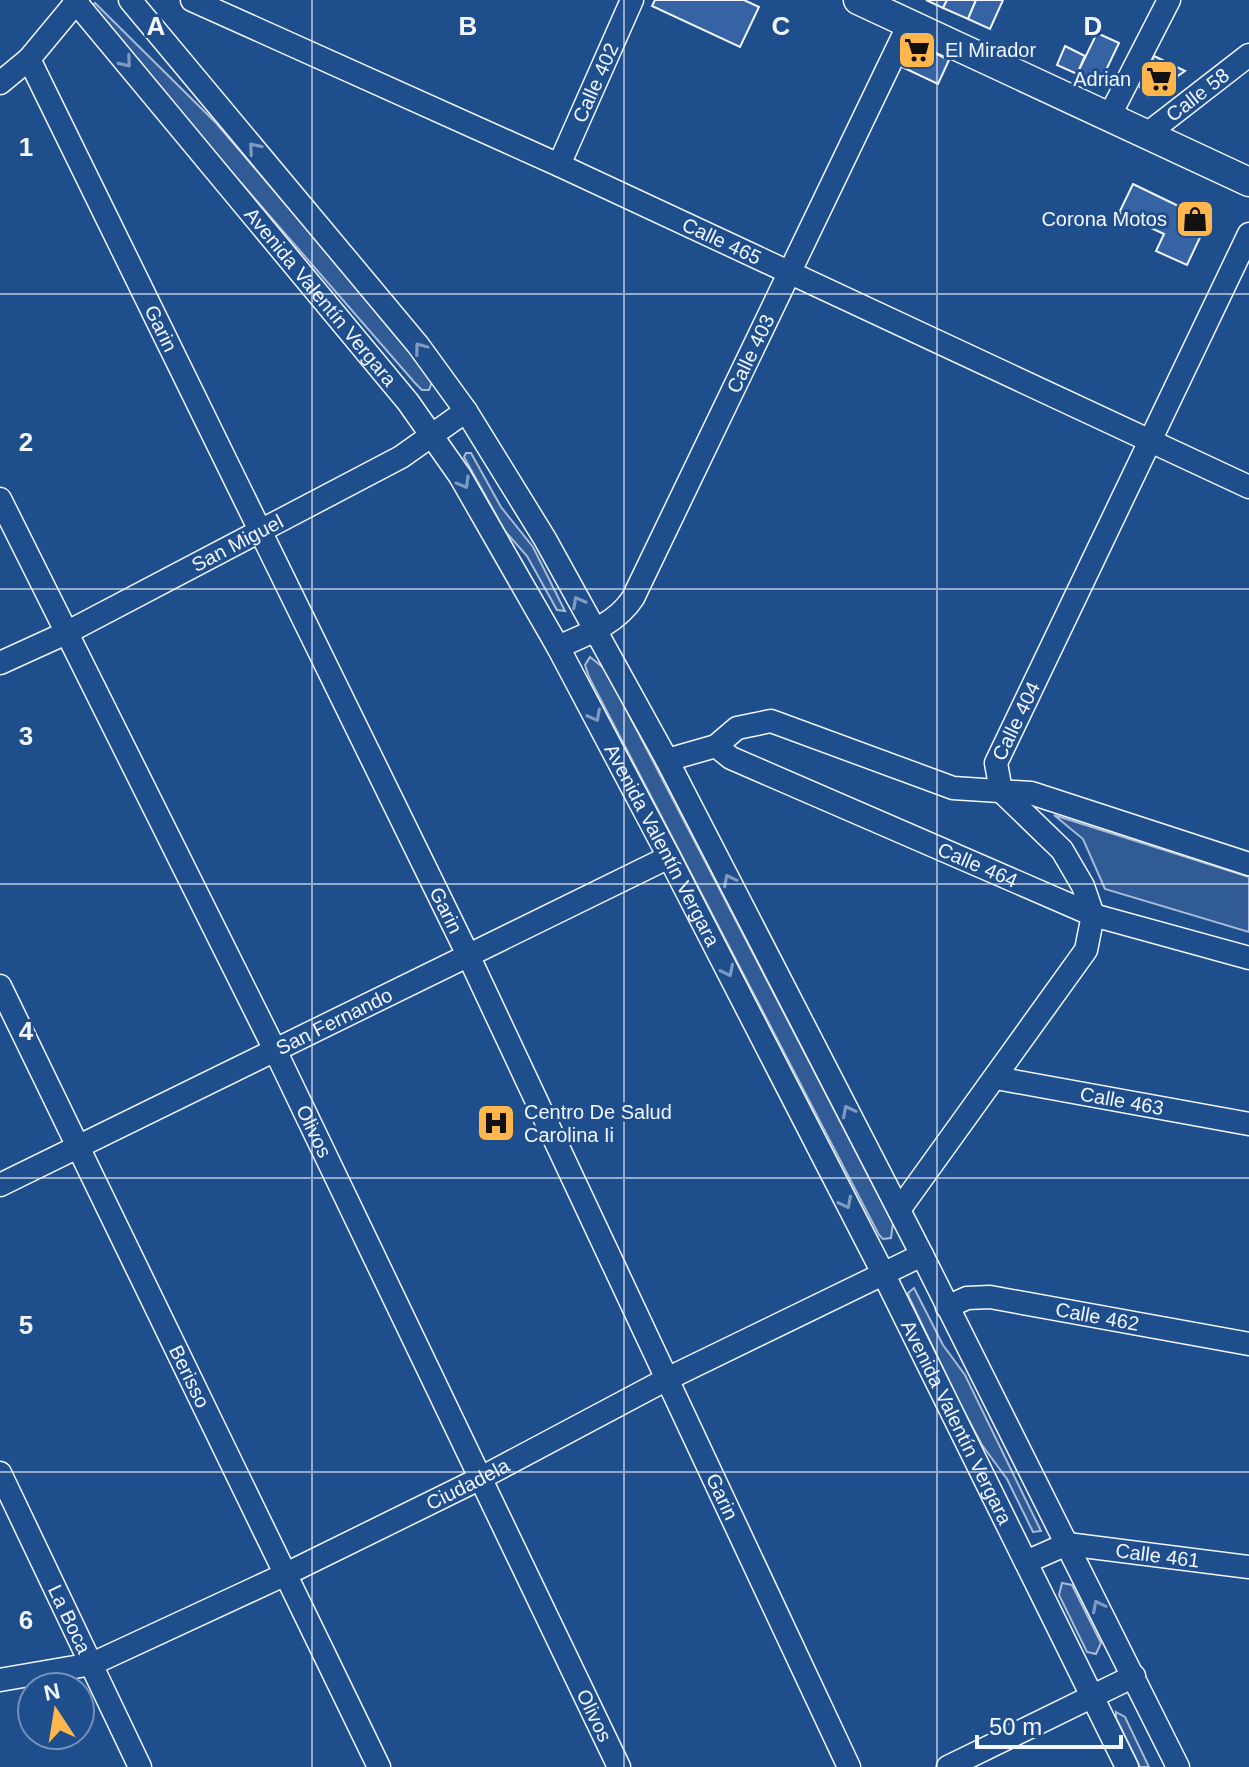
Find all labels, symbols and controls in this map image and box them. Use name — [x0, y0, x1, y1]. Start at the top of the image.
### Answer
text: A — [147, 11, 166, 41]
text: B — [459, 11, 477, 41]
text: C — [772, 11, 791, 41]
text: D — [1084, 11, 1102, 41]
supermarket icon: El Mirador — [896, 29, 938, 71]
place label: El Mirador — [945, 39, 1036, 61]
street label: Calle 402 — [568, 40, 623, 126]
one-way arrow — [116, 53, 131, 68]
supermarket icon: Adrian — [1138, 58, 1180, 100]
street label: Calle 58 — [1162, 64, 1233, 126]
place label: Adrian — [1073, 68, 1131, 90]
text: 1 — [19, 132, 33, 162]
one-way arrow — [249, 143, 264, 157]
shop icon: Corona Motos — [1174, 198, 1216, 240]
street label: Avenida Valentín Vergara — [240, 203, 402, 391]
place label: Corona Motos — [1041, 208, 1167, 230]
street label: Calle 465 — [679, 213, 765, 269]
street label: Garin — [140, 302, 182, 355]
street label: Calle 403 — [722, 311, 779, 397]
one-way arrow — [415, 342, 429, 357]
text: 2 — [19, 427, 33, 457]
one-way arrow — [454, 474, 470, 489]
street label: San Miguel — [188, 510, 287, 576]
one-way arrow — [573, 596, 588, 610]
street label: Calle 404 — [988, 678, 1044, 764]
one-way arrow — [585, 708, 600, 722]
text: 3 — [19, 721, 33, 751]
street label: Avenida Valentín Vergara — [600, 740, 724, 951]
street label: Calle 464 — [934, 838, 1021, 892]
one-way arrow — [723, 873, 739, 888]
street label: Garin — [425, 883, 467, 937]
one-way arrow — [718, 963, 734, 978]
street label: San Fernando — [272, 983, 396, 1059]
text: 4 — [19, 1016, 34, 1046]
street label: Calle 463 — [1078, 1083, 1165, 1119]
street label: Olivos — [292, 1101, 336, 1161]
place label: Centro De Salud Carolina Ii — [524, 1101, 672, 1146]
hospital icon: Centro De Salud Carolina Ii — [475, 1102, 517, 1144]
one-way arrow — [842, 1104, 858, 1119]
one-way arrow — [837, 1194, 852, 1209]
street label: Calle 462 — [1054, 1298, 1141, 1335]
text: 5 — [19, 1310, 33, 1340]
street label: Avenida Valentín Vergara — [897, 1316, 1017, 1529]
street label: Berisso — [165, 1342, 214, 1411]
street label: Ciudadela — [423, 1454, 514, 1514]
street label: Garin — [702, 1470, 742, 1523]
street label: Calle 461 — [1114, 1539, 1201, 1572]
street label: La Boca — [44, 1581, 96, 1658]
one-way arrow — [1093, 1600, 1108, 1615]
text: 6 — [19, 1605, 33, 1635]
north arrow — [16, 1671, 96, 1751]
text: N — [42, 1678, 62, 1706]
street label: Olivos — [572, 1686, 616, 1745]
scale bar — [977, 1699, 1121, 1749]
text: 50 m — [989, 1713, 1042, 1740]

